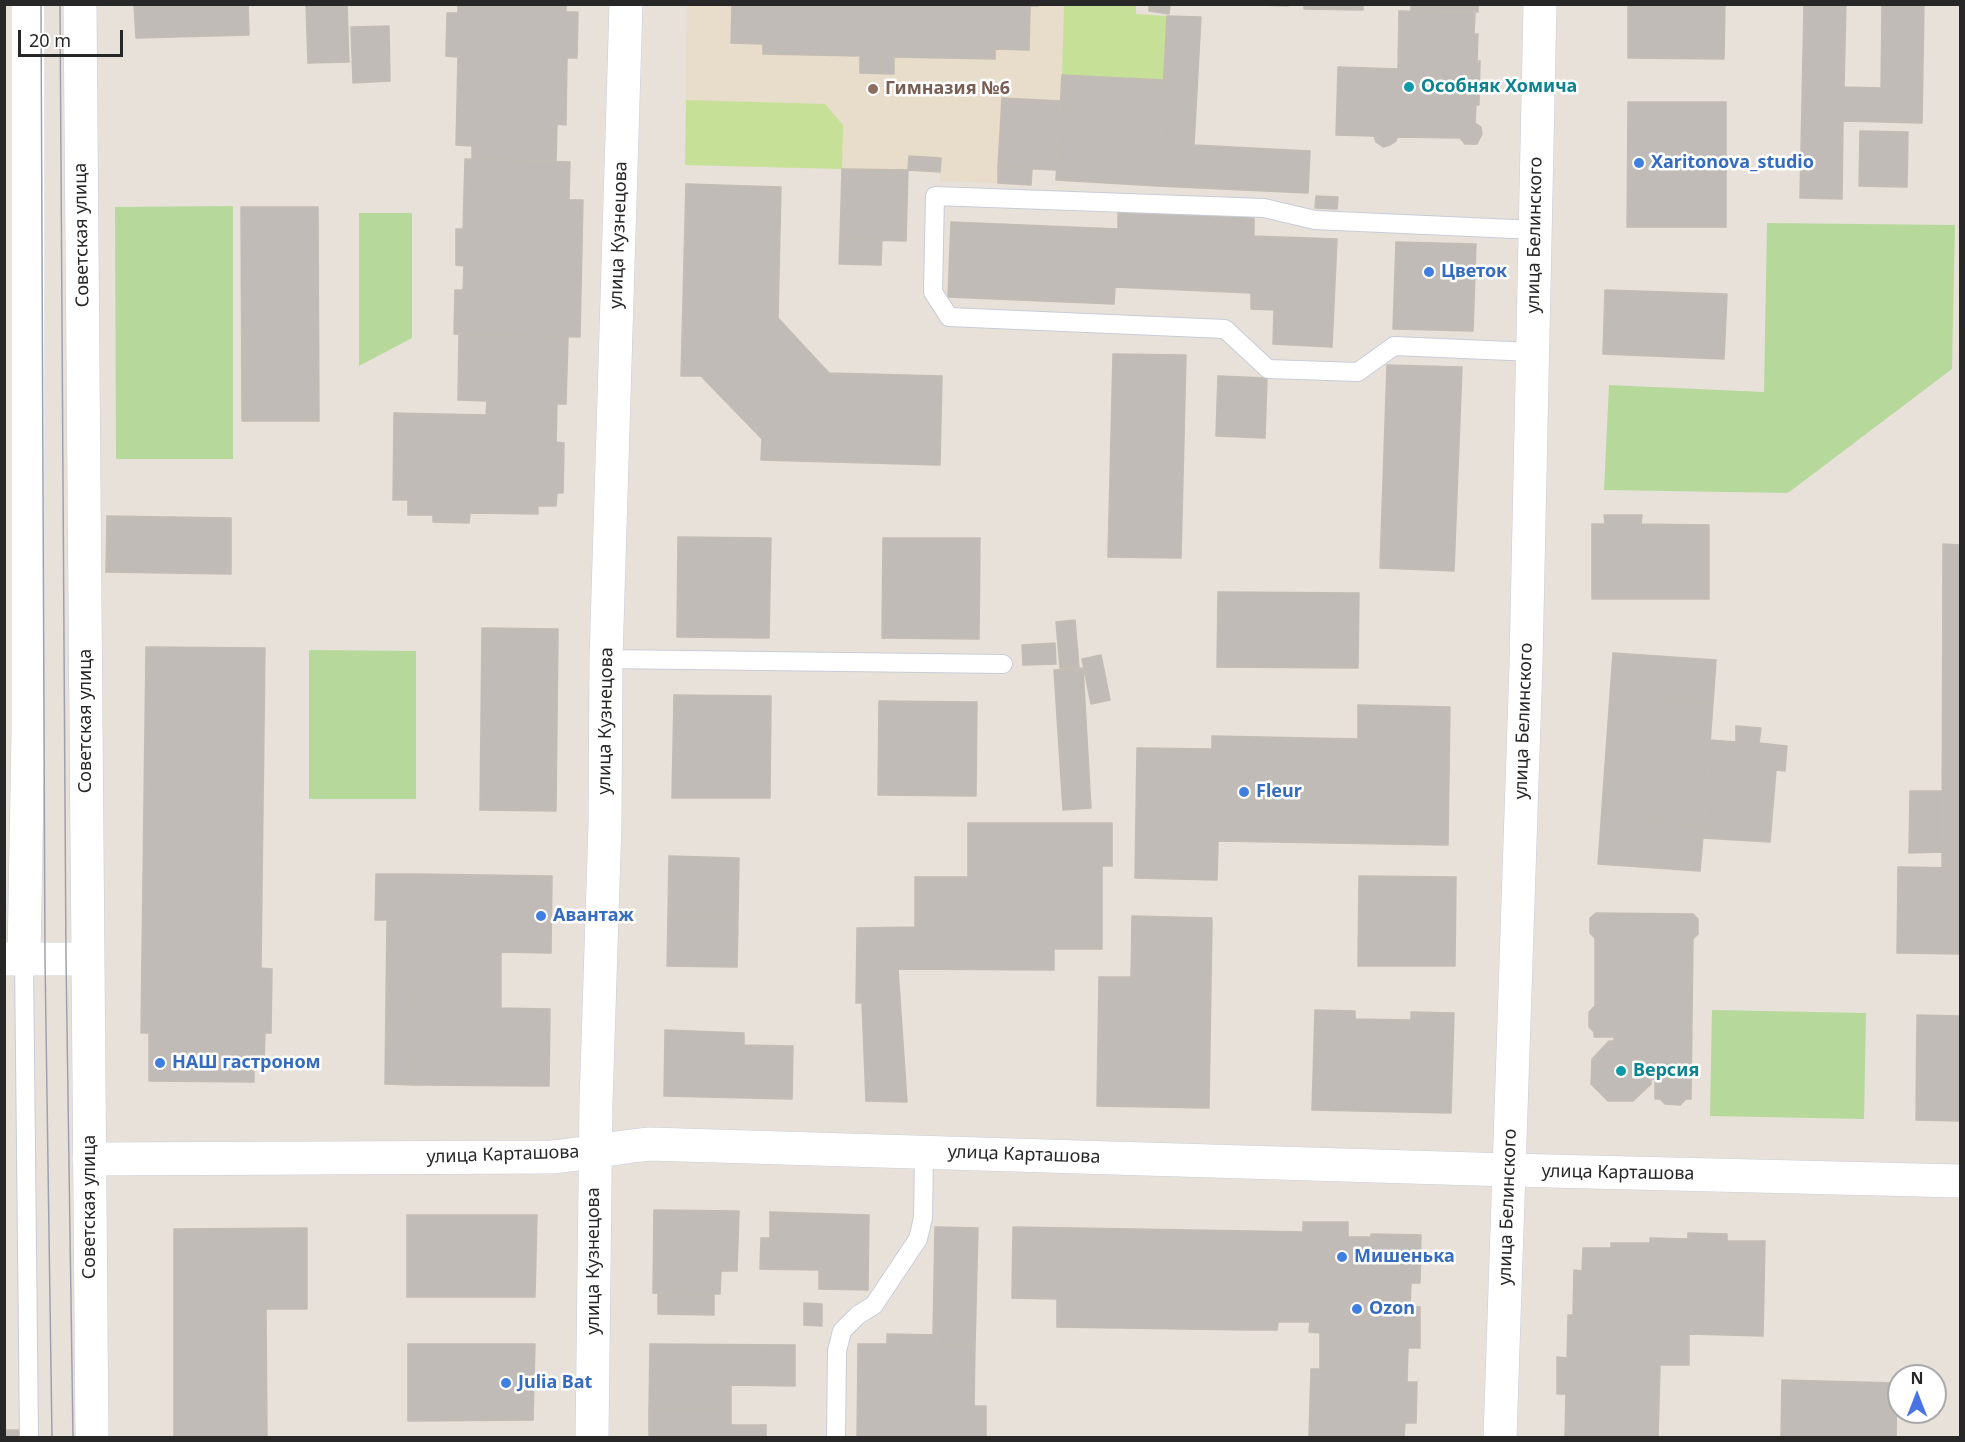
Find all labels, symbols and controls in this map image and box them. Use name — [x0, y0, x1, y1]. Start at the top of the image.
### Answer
scale bar — [21, 18, 126, 56]
text: 20 m — [29, 28, 71, 52]
place label: Особняк Хомича — [1421, 76, 1577, 98]
place label: Гимназия №6 — [885, 78, 1010, 100]
marker: Особняк Хомича — [1402, 80, 1416, 94]
marker: Гимназия №6 — [866, 82, 880, 96]
place label: Xaritonova_studio — [1651, 152, 1814, 174]
marker: Xaritonova_studio — [1632, 156, 1646, 170]
street label: улица Белинского — [1523, 157, 1547, 313]
street label: улица Кузнецова — [606, 161, 632, 309]
street label: Советская улица — [70, 163, 94, 307]
place label: Цветок — [1441, 261, 1507, 283]
marker: Цветок — [1422, 265, 1436, 279]
street label: улица Белинского — [1510, 642, 1538, 800]
street label: улица Кузнецова — [594, 647, 618, 795]
street label: Советская улица — [75, 649, 97, 793]
place label: Fleur — [1256, 781, 1302, 803]
marker: Fleur — [1237, 785, 1251, 799]
place label: Авантаж — [553, 905, 634, 927]
marker: Авантаж — [534, 909, 548, 923]
place label: НАШ гастроном — [172, 1052, 321, 1074]
marker: НАШ гастроном — [153, 1056, 167, 1070]
place label: Версия — [1633, 1060, 1699, 1082]
marker: Версия — [1614, 1064, 1628, 1078]
street label: улица Белинского — [1494, 1128, 1522, 1286]
street label: Советская улица — [79, 1135, 101, 1279]
street label: улица Карташова — [426, 1142, 580, 1168]
street label: улица Карташова — [947, 1142, 1101, 1168]
street label: улица Карташова — [1541, 1161, 1695, 1185]
street label: улица Кузнецова — [583, 1187, 605, 1335]
place label: Мишенька — [1354, 1246, 1455, 1268]
marker: Мишенька — [1335, 1250, 1349, 1264]
place label: Ozon — [1369, 1298, 1415, 1320]
marker: Ozon — [1350, 1302, 1364, 1316]
north arrow — [1887, 1364, 1947, 1424]
text: N — [1910, 1367, 1924, 1389]
place label: Julia Bat — [518, 1372, 592, 1394]
marker: Julia Bat — [499, 1376, 513, 1390]

